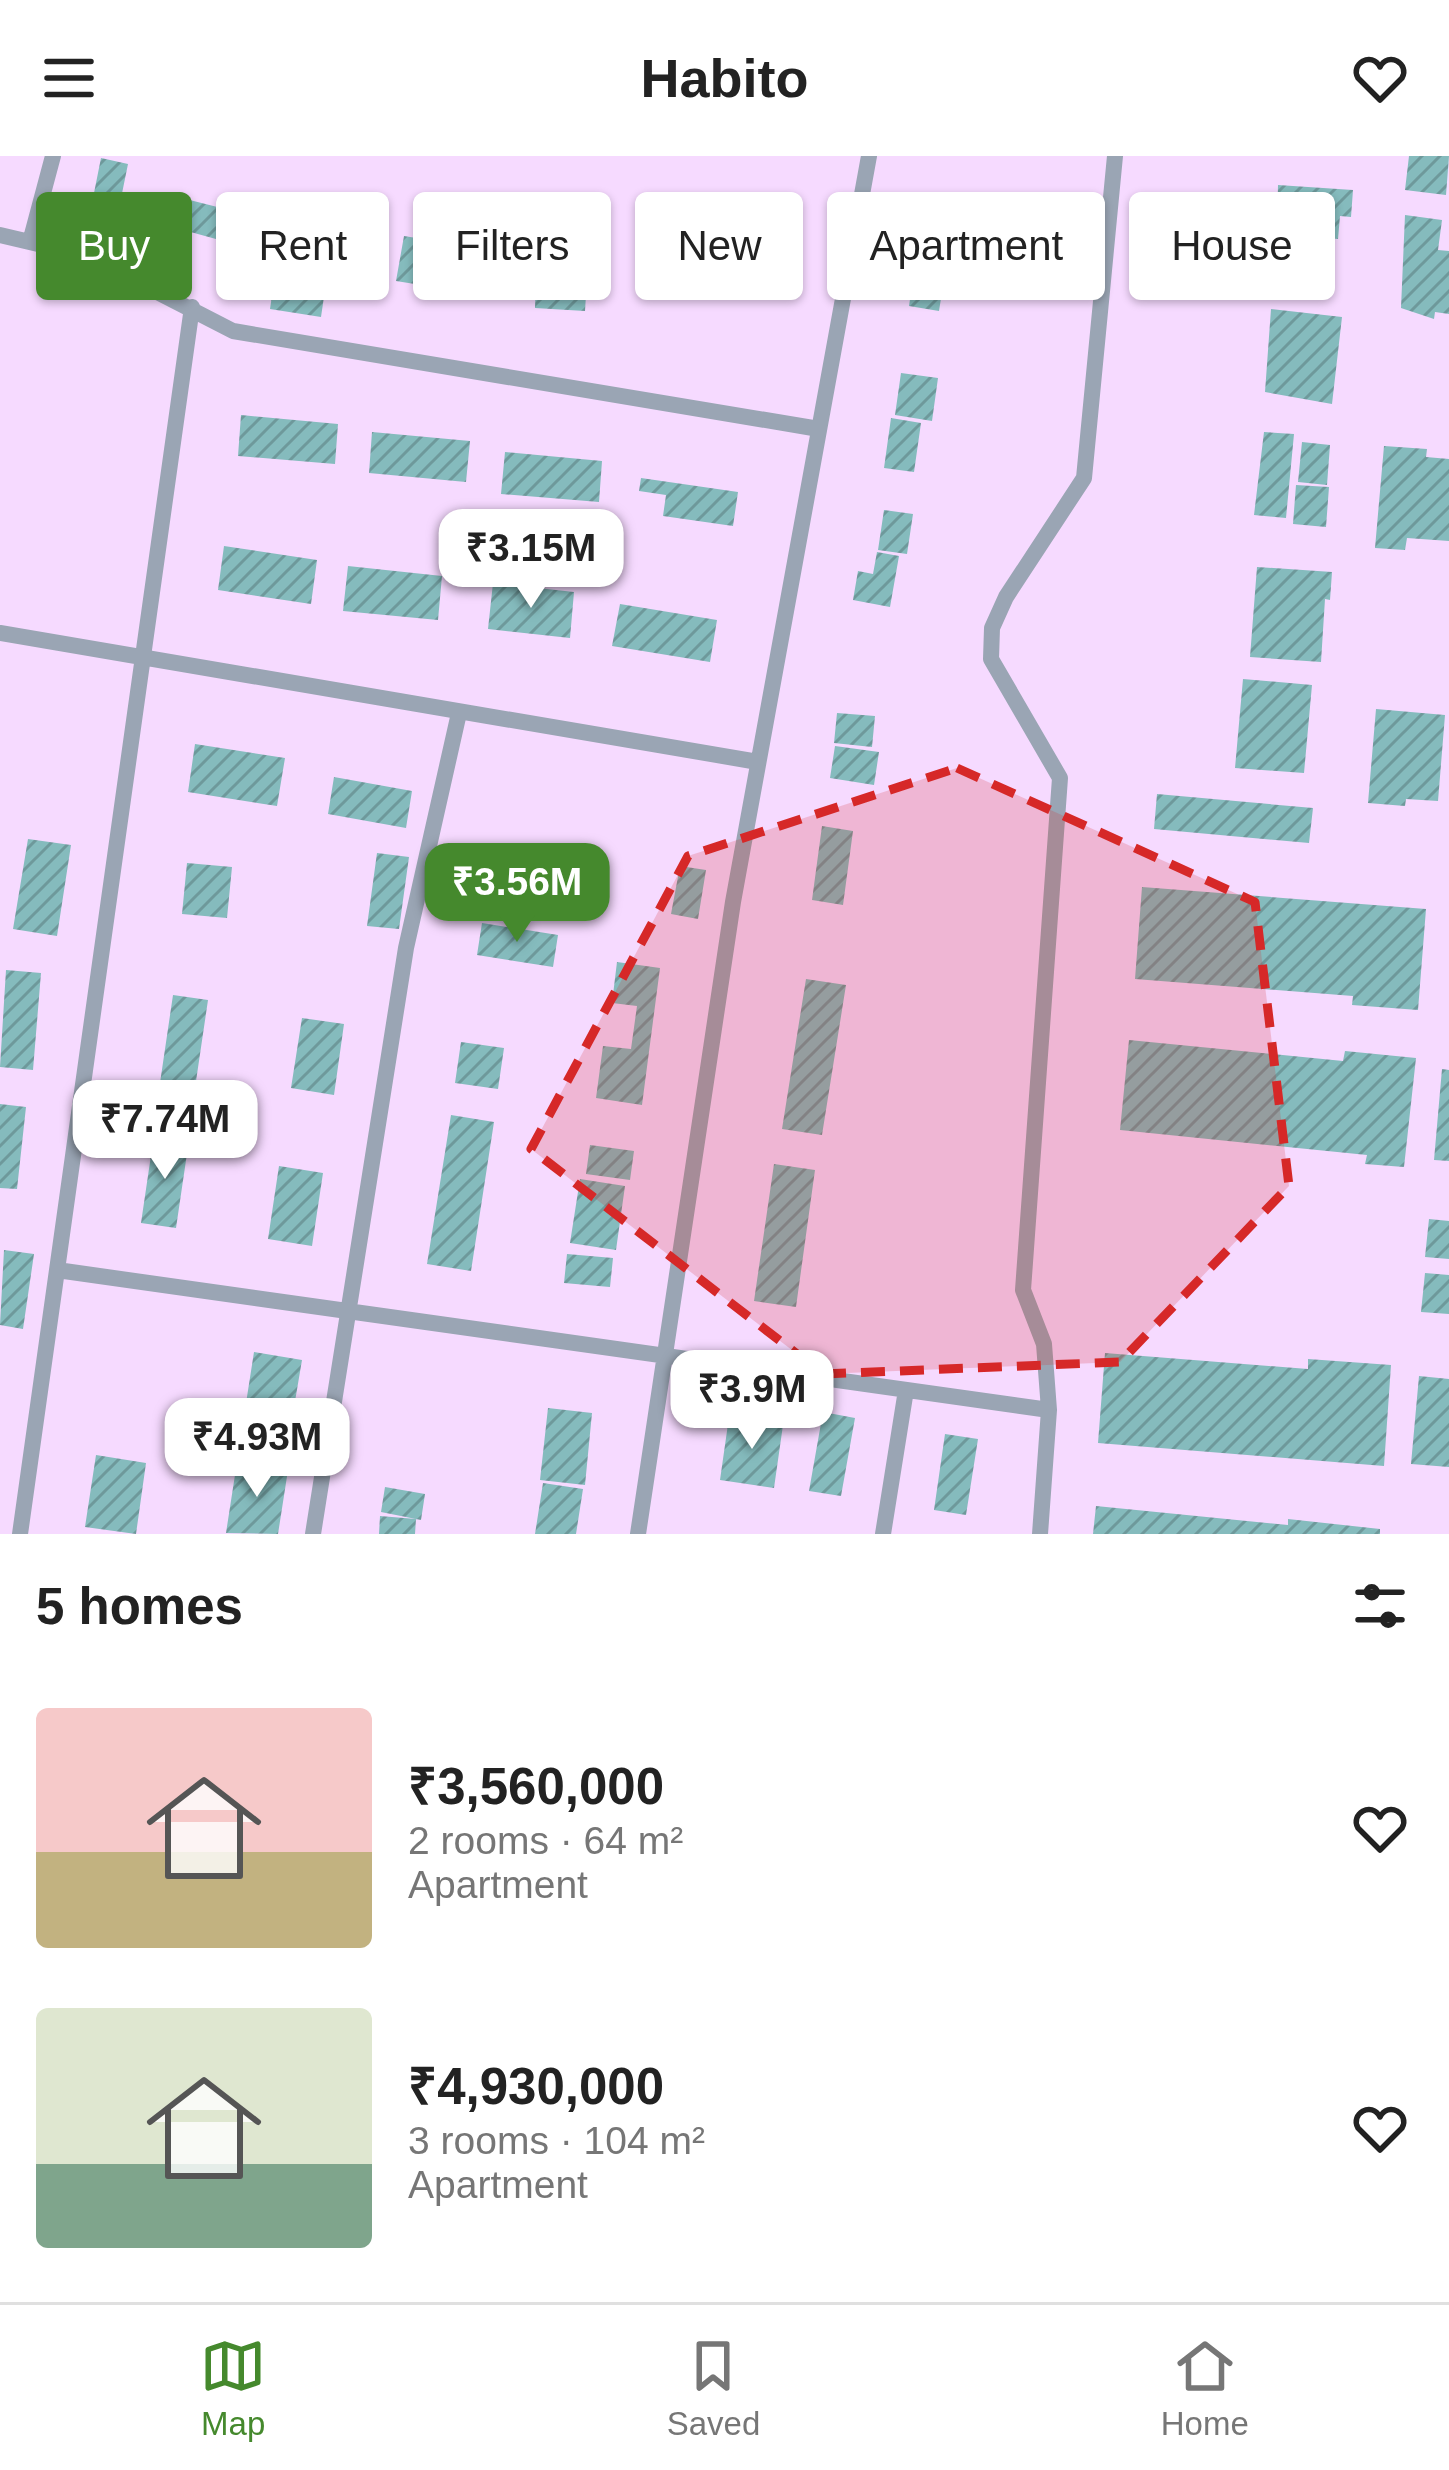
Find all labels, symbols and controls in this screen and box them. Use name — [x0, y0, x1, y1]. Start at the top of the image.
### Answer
icon: menu — [36, 45, 102, 111]
icon: heart — [1347, 45, 1413, 111]
text: Habito — [641, 48, 809, 108]
chip: Buy — [36, 192, 192, 300]
chip: Rent — [216, 192, 389, 300]
chip: Filters — [413, 192, 611, 300]
chip: New — [635, 192, 803, 300]
chip: Apartment — [827, 192, 1105, 300]
chip: House — [1129, 192, 1335, 300]
pin: ₹3.15M — [433, 509, 629, 611]
text: ₹3.15M — [466, 526, 596, 569]
pin: ₹3.56M — [419, 843, 615, 945]
text: ₹3.56M — [452, 860, 582, 903]
pin: ₹7.74M — [67, 1080, 263, 1182]
text: ₹7.74M — [100, 1097, 230, 1140]
pin: ₹3.9M — [668, 1350, 836, 1452]
text: ₹3.9M — [697, 1367, 807, 1410]
pin: ₹4.93M — [159, 1398, 355, 1500]
text: ₹4.93M — [192, 1415, 322, 1458]
icon: filters — [1347, 1573, 1413, 1639]
text: 5 homes — [36, 1578, 243, 1635]
icon: home — [132, 1756, 276, 1900]
text: ₹3,560,000 — [408, 1758, 664, 1815]
icon: heart — [1347, 1795, 1413, 1861]
text: 2 rooms · 64 m² — [408, 1819, 683, 1862]
text: Apartment — [408, 1863, 588, 1906]
icon: home — [132, 2056, 276, 2200]
text: ₹4,930,000 — [408, 2058, 664, 2115]
icon: heart — [1347, 2095, 1413, 2161]
text: 3 rooms · 104 m² — [408, 2119, 705, 2162]
text: Apartment — [408, 2163, 588, 2206]
tab: Map — [200, 2333, 266, 2443]
tab: Saved — [667, 2333, 760, 2443]
tab: Home — [1161, 2333, 1249, 2443]

